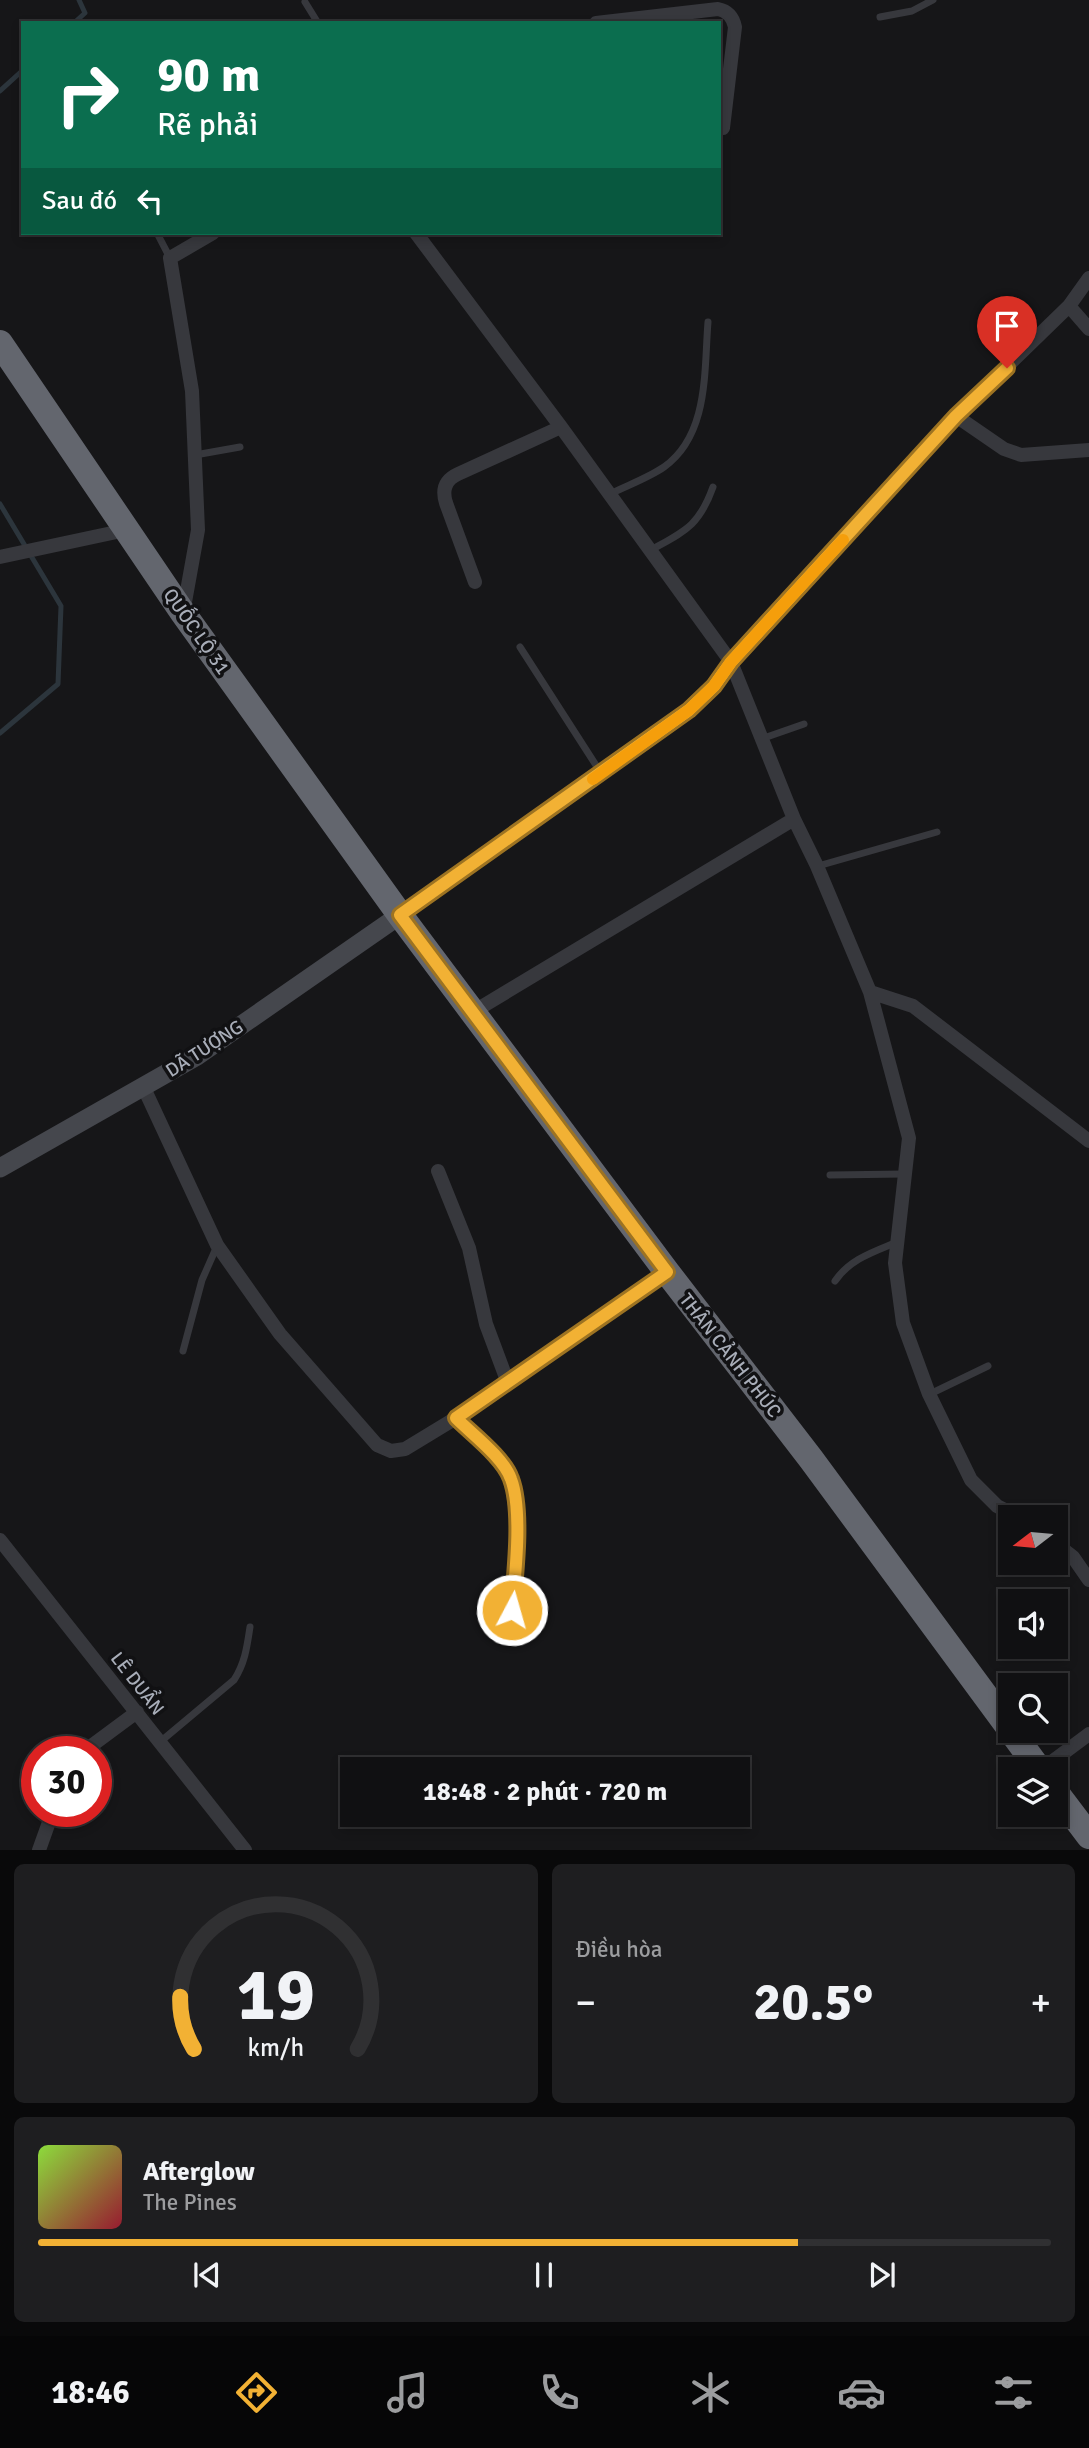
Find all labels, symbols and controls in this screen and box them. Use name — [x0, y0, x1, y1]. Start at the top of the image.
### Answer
text: 90 m — [157, 45, 260, 105]
icon: right — [42, 49, 133, 140]
text: Rẽ phải — [157, 105, 258, 144]
icon: left — [131, 182, 169, 220]
text: Sau đó — [42, 185, 117, 217]
pin — [977, 296, 1037, 368]
icon: arrive — [988, 307, 1026, 345]
street label: QUỐC LỘ 31 — [158, 582, 237, 679]
street label: DÃ TƯỢNG — [161, 1015, 248, 1083]
street label: THÂN CẢNH PHÚC — [674, 1288, 787, 1423]
north arrow — [998, 1505, 1068, 1575]
map controls — [998, 1505, 1068, 1827]
position arrow — [475, 1573, 549, 1647]
button: sound — [998, 1589, 1068, 1659]
street label: LÊ DUẨN — [105, 1645, 173, 1720]
button: search — [998, 1673, 1068, 1743]
speed limit sign: 30 — [21, 1736, 112, 1827]
button: layers — [998, 1757, 1068, 1827]
text: 18:48 · 2 phút · 720 m — [423, 1776, 667, 1808]
text: Điều hòa — [576, 1935, 662, 1964]
text: 19 — [236, 1952, 315, 2041]
text: 20.5° — [753, 1970, 873, 2034]
text: − — [576, 1979, 596, 2026]
text: + — [1030, 1979, 1051, 2026]
text: km/h — [247, 2032, 304, 2063]
text: Afterglow — [143, 2156, 255, 2188]
text: The Pines — [143, 2188, 237, 2217]
icon: previous — [188, 2256, 226, 2294]
icon: pause — [525, 2256, 563, 2294]
icon: next — [863, 2256, 901, 2294]
icon: directions — [232, 2368, 281, 2417]
icon: music — [383, 2368, 432, 2417]
icon: phone — [535, 2368, 584, 2417]
icon: climate — [686, 2368, 735, 2417]
icon: car — [837, 2368, 886, 2417]
icon: filters — [989, 2368, 1038, 2417]
text: 18:46 — [51, 2373, 130, 2412]

